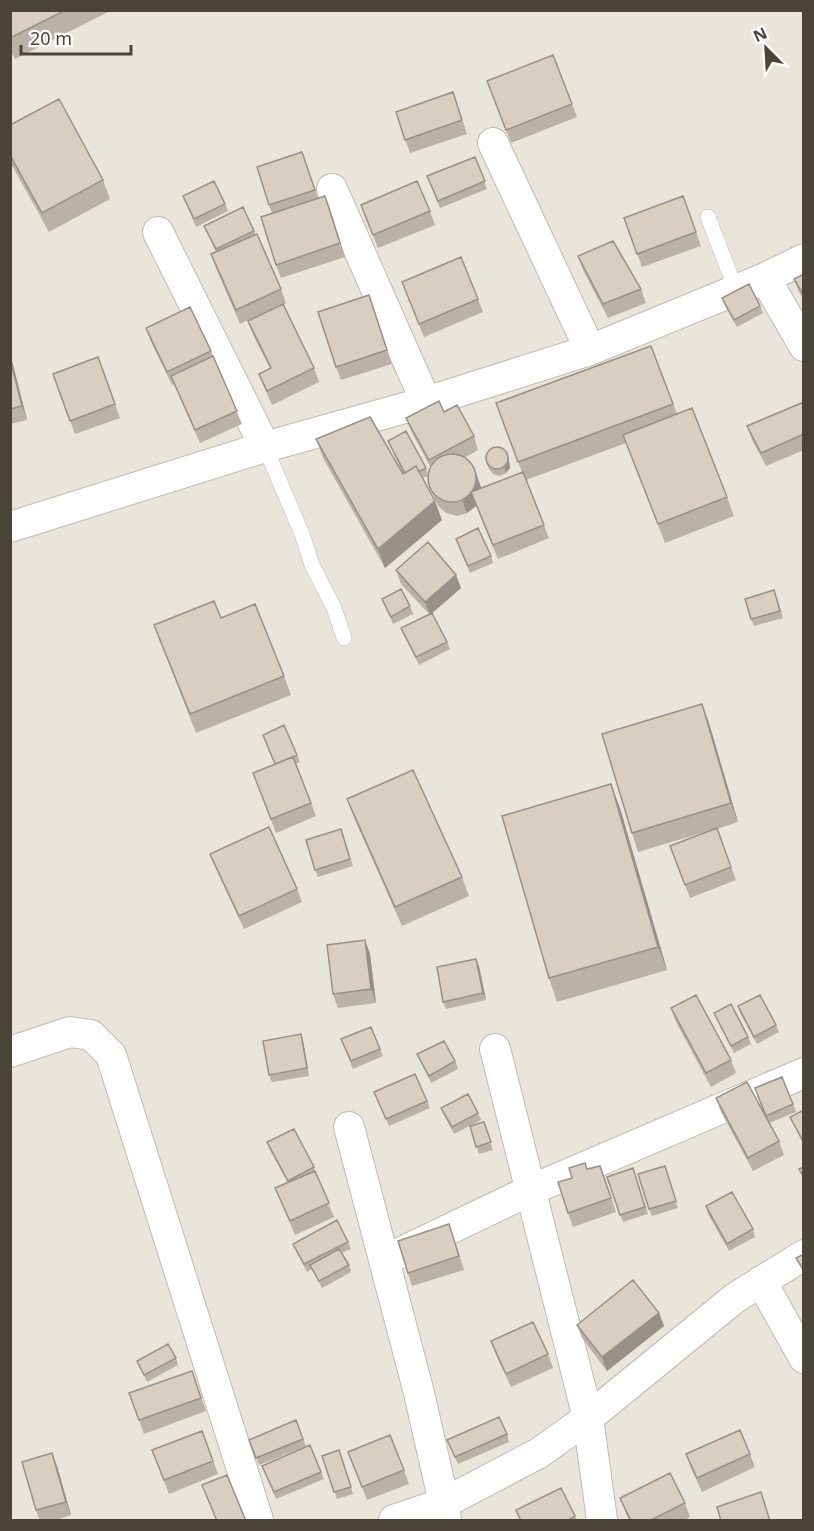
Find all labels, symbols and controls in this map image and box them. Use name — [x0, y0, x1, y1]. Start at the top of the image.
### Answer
scale bar — [21, 18, 130, 56]
north arrow — [736, 18, 796, 78]
text: N — [749, 22, 770, 47]
text: 20 m — [30, 26, 72, 50]

